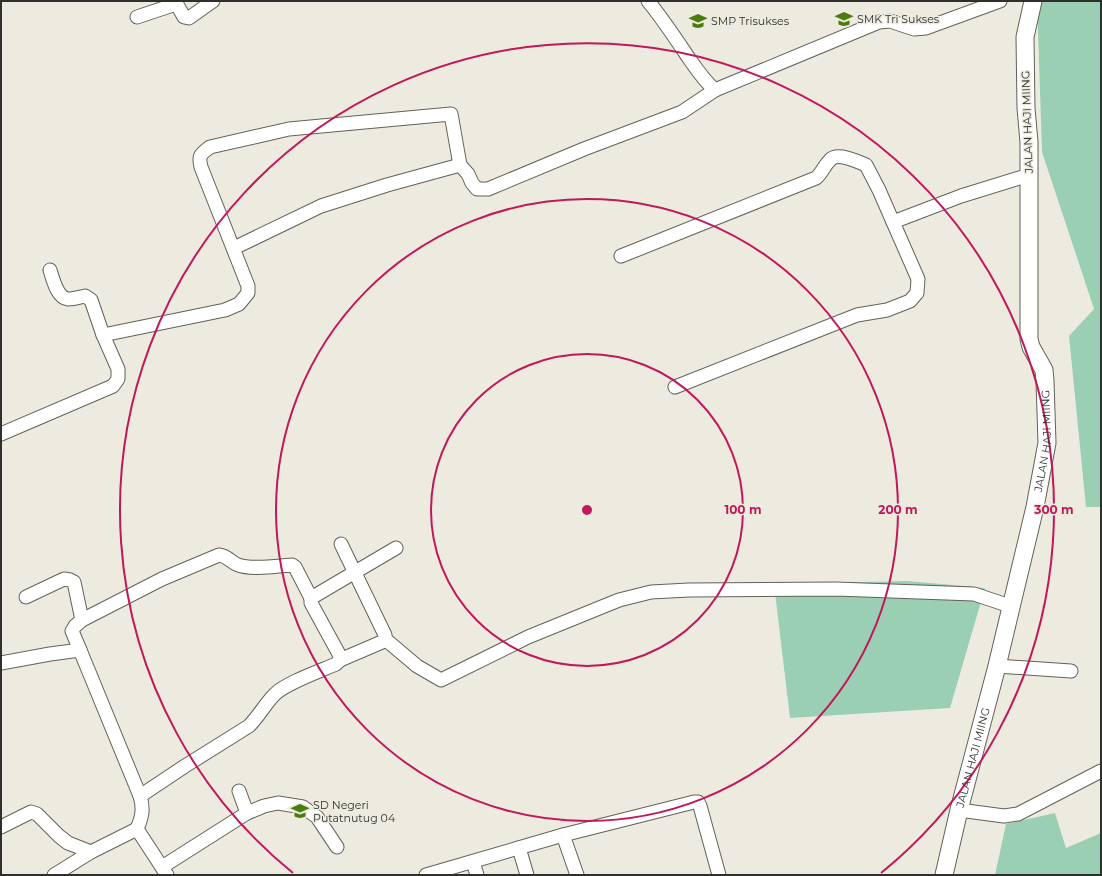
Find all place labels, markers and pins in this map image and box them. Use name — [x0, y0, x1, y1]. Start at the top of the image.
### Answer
school or university icon: SMK Tri Sukses — [834, 9, 854, 29]
school or university icon: SMP Trisukses — [688, 11, 708, 31]
place label: SMK Tri Sukses — [857, 12, 940, 26]
place label: SMP Trisukses — [711, 14, 790, 28]
centre of rings — [580, 503, 594, 517]
place label: SD Negeri Putatnutug 04 — [313, 798, 396, 825]
school or university icon: SD Negeri Putatnutug 04 — [290, 801, 310, 821]

